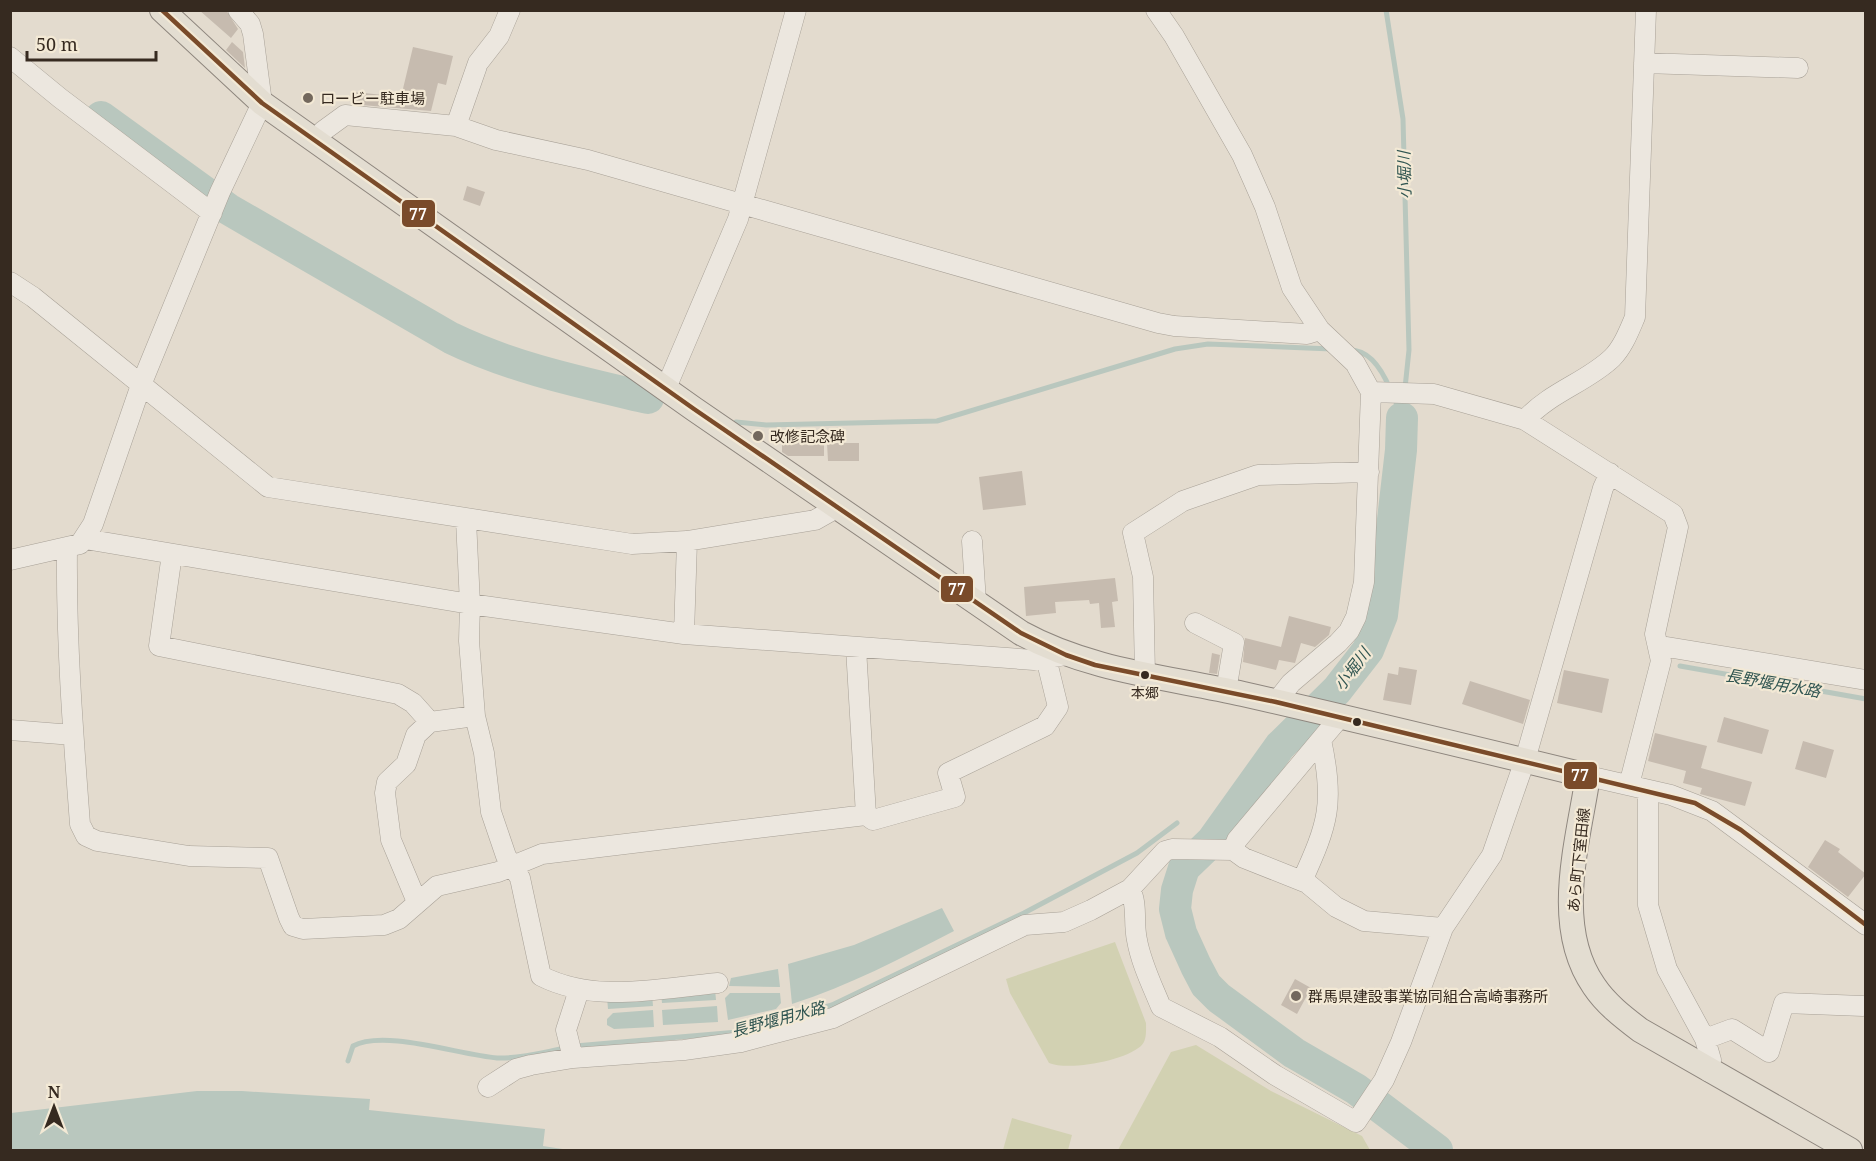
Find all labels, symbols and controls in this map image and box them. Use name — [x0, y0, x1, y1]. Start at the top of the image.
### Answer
scale bar — [27, 24, 156, 62]
text: 50 m — [36, 32, 78, 56]
place label: ロービー駐車場 — [320, 88, 425, 108]
marker: ロービー駐車場 — [301, 91, 315, 105]
water label: 小堀川 — [1393, 149, 1415, 199]
line badge: 77 — [401, 199, 436, 228]
text: 77 — [409, 203, 427, 225]
place label: 改修記念碑 — [770, 426, 845, 446]
marker: 改修記念碑 — [751, 429, 765, 443]
line badge: 77 — [940, 575, 974, 603]
text: 77 — [948, 578, 966, 600]
water label: 小堀川 — [1329, 642, 1376, 695]
water label: 長野堰用水路 — [1724, 664, 1824, 703]
marker: 本郷 — [1139, 669, 1151, 681]
place label: 本郷 — [1131, 683, 1159, 702]
unlabelled marker — [1351, 716, 1363, 728]
line badge: 77 — [1563, 761, 1598, 790]
text: 77 — [1571, 764, 1589, 786]
street label: あら町下室田線 — [1563, 807, 1593, 913]
place label: 群馬県建設事業協同組合高崎事務所 — [1308, 986, 1548, 1006]
marker: 群馬県建設事業協同組合高崎事務所 — [1289, 989, 1303, 1003]
water label: 長野堰用水路 — [729, 995, 829, 1042]
north arrow — [24, 1077, 84, 1137]
text: N — [48, 1081, 61, 1103]

